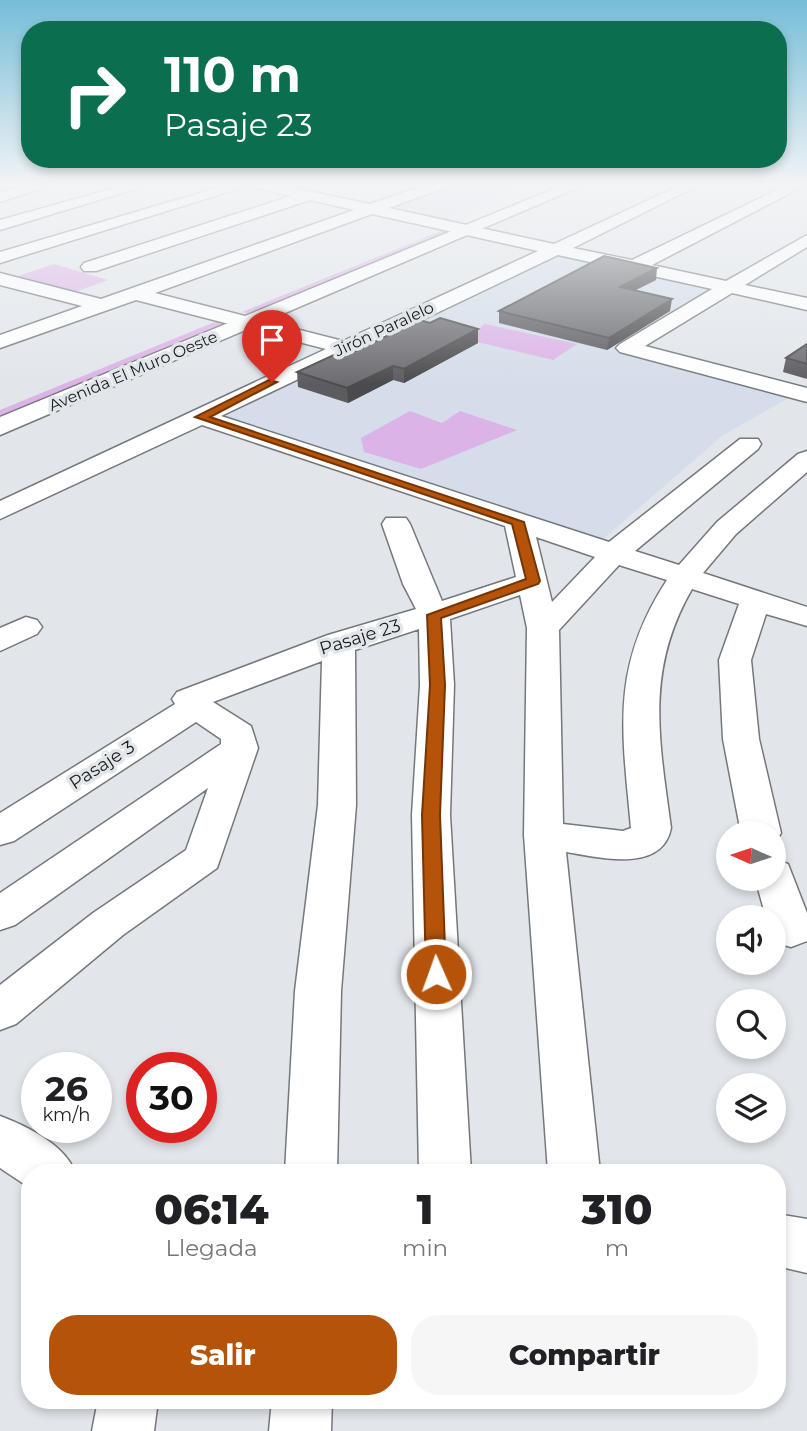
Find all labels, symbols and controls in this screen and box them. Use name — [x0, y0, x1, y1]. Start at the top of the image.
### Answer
text: 110 m — [164, 45, 301, 104]
icon: right — [49, 49, 140, 140]
text: Pasaje 23 — [164, 105, 313, 144]
street label: Jirón Paralelo — [330, 298, 437, 361]
pin — [242, 310, 302, 382]
icon: arrive — [253, 321, 291, 359]
street label: Avenida El Muro Oeste — [46, 327, 220, 415]
street label: Pasaje 23 — [317, 614, 403, 660]
street label: Pasaje 3 — [65, 736, 139, 794]
north arrow — [716, 821, 786, 891]
map controls — [716, 821, 786, 1143]
button: sound — [716, 905, 786, 975]
position arrow — [399, 937, 473, 1011]
button: search — [716, 989, 786, 1059]
speed limit sign: 30 — [126, 1052, 217, 1143]
text: 26 — [45, 1067, 88, 1110]
button: layers — [716, 1073, 786, 1143]
text: km/h — [42, 1104, 91, 1126]
text: 06:14 — [154, 1183, 269, 1235]
text: 1 — [417, 1183, 434, 1235]
text: 310 — [582, 1183, 653, 1235]
text: Llegada — [165, 1234, 258, 1262]
text: min — [402, 1234, 448, 1262]
text: m — [605, 1234, 629, 1262]
button: Salir — [49, 1315, 397, 1395]
button: Compartir — [411, 1315, 758, 1395]

